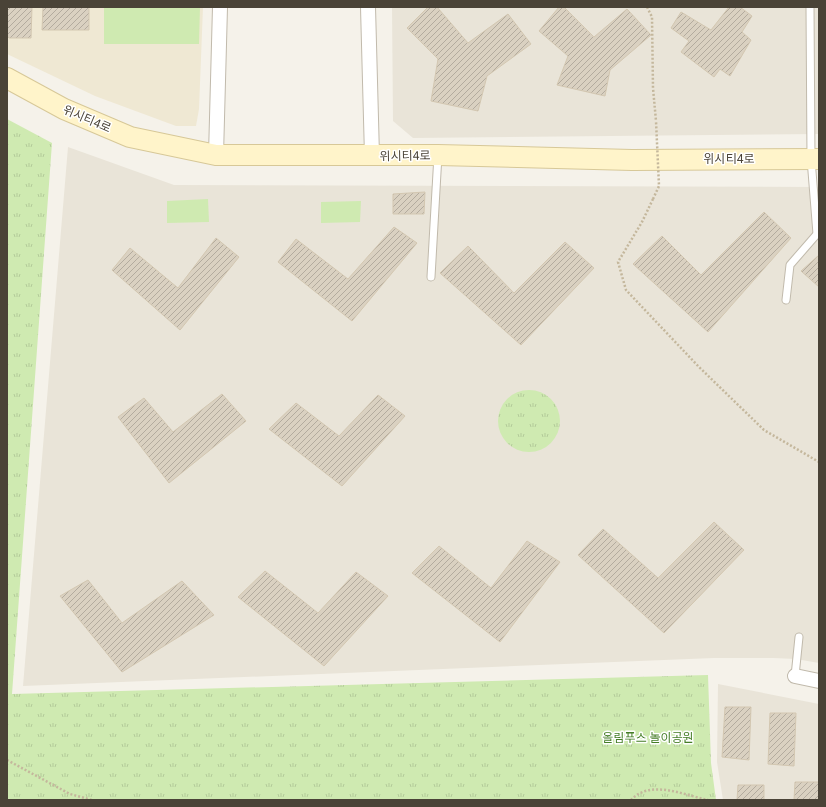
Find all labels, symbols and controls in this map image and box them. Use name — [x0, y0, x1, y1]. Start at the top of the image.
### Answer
street label: 위시티4로 — [61, 103, 113, 135]
street label: 위시티4로 — [379, 149, 431, 163]
street label: 위시티4로 — [704, 152, 754, 166]
park label: 올림푸스 놀이공원 — [602, 731, 694, 745]

